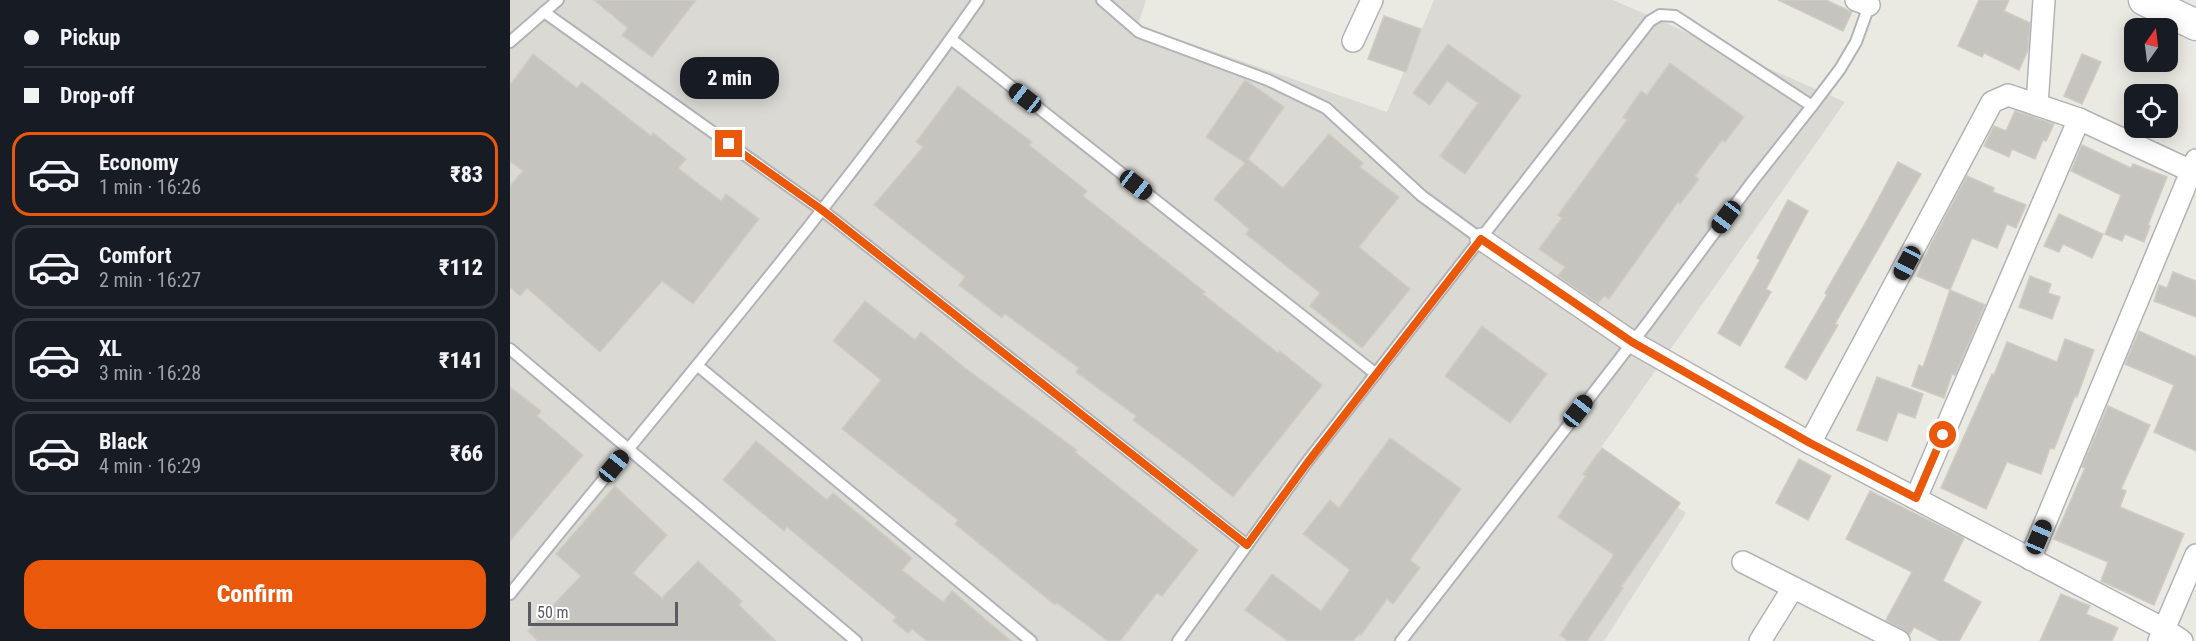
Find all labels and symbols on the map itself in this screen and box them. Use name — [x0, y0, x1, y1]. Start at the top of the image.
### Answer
north arrow — [2124, 18, 2178, 72]
callout: 2 min — [680, 57, 778, 99]
car — [1005, 80, 1045, 116]
route end — [715, 130, 742, 157]
car — [1116, 167, 1156, 203]
car — [1708, 197, 1744, 237]
car — [1891, 243, 1923, 283]
car — [1560, 391, 1596, 431]
route start — [1929, 421, 1956, 448]
car — [596, 446, 632, 486]
car — [2024, 517, 2054, 557]
scale bar — [528, 599, 678, 626]

